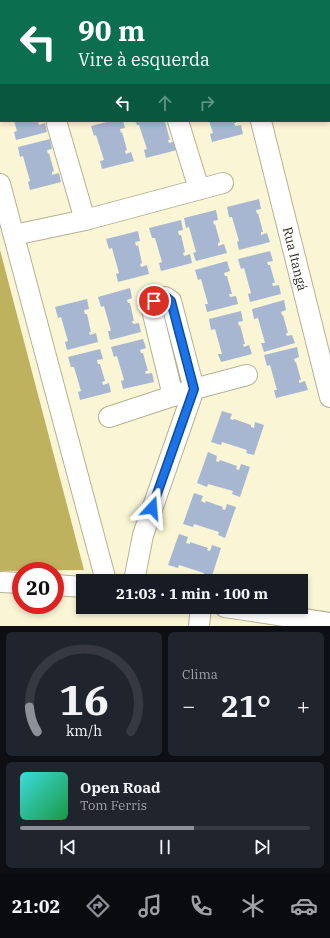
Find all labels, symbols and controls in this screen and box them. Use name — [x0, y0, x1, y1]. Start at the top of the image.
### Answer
text: 90 m — [78, 12, 145, 49]
icon: left — [12, 16, 64, 68]
text: Vire à esquerda — [78, 48, 210, 71]
icon: left — [112, 92, 134, 114]
icon: ahead — [154, 92, 176, 114]
icon: right — [196, 92, 218, 114]
street label: Rua Itangá — [279, 225, 311, 293]
pin — [137, 284, 171, 318]
icon: arrive — [143, 290, 165, 312]
position arrow — [131, 487, 173, 529]
speed limit sign: 20 — [12, 562, 64, 614]
text: 21:03 · 1 min · 100 m — [116, 584, 268, 603]
text: Clima — [182, 666, 218, 683]
text: 16 — [59, 672, 109, 726]
text: 21° — [221, 686, 271, 725]
text: − — [182, 691, 195, 720]
text: + — [297, 691, 310, 720]
text: km/h — [66, 721, 102, 740]
text: Open Road — [80, 778, 160, 797]
text: Tom Ferris — [80, 797, 147, 814]
icon: previous — [57, 836, 79, 858]
icon: pause — [154, 836, 176, 858]
icon: next — [251, 836, 273, 858]
icon: directions — [84, 892, 112, 920]
icon: music — [136, 892, 164, 920]
icon: phone — [187, 892, 215, 920]
icon: climate — [239, 892, 267, 920]
icon: car — [290, 892, 318, 920]
text: 21:02 — [12, 895, 60, 918]

